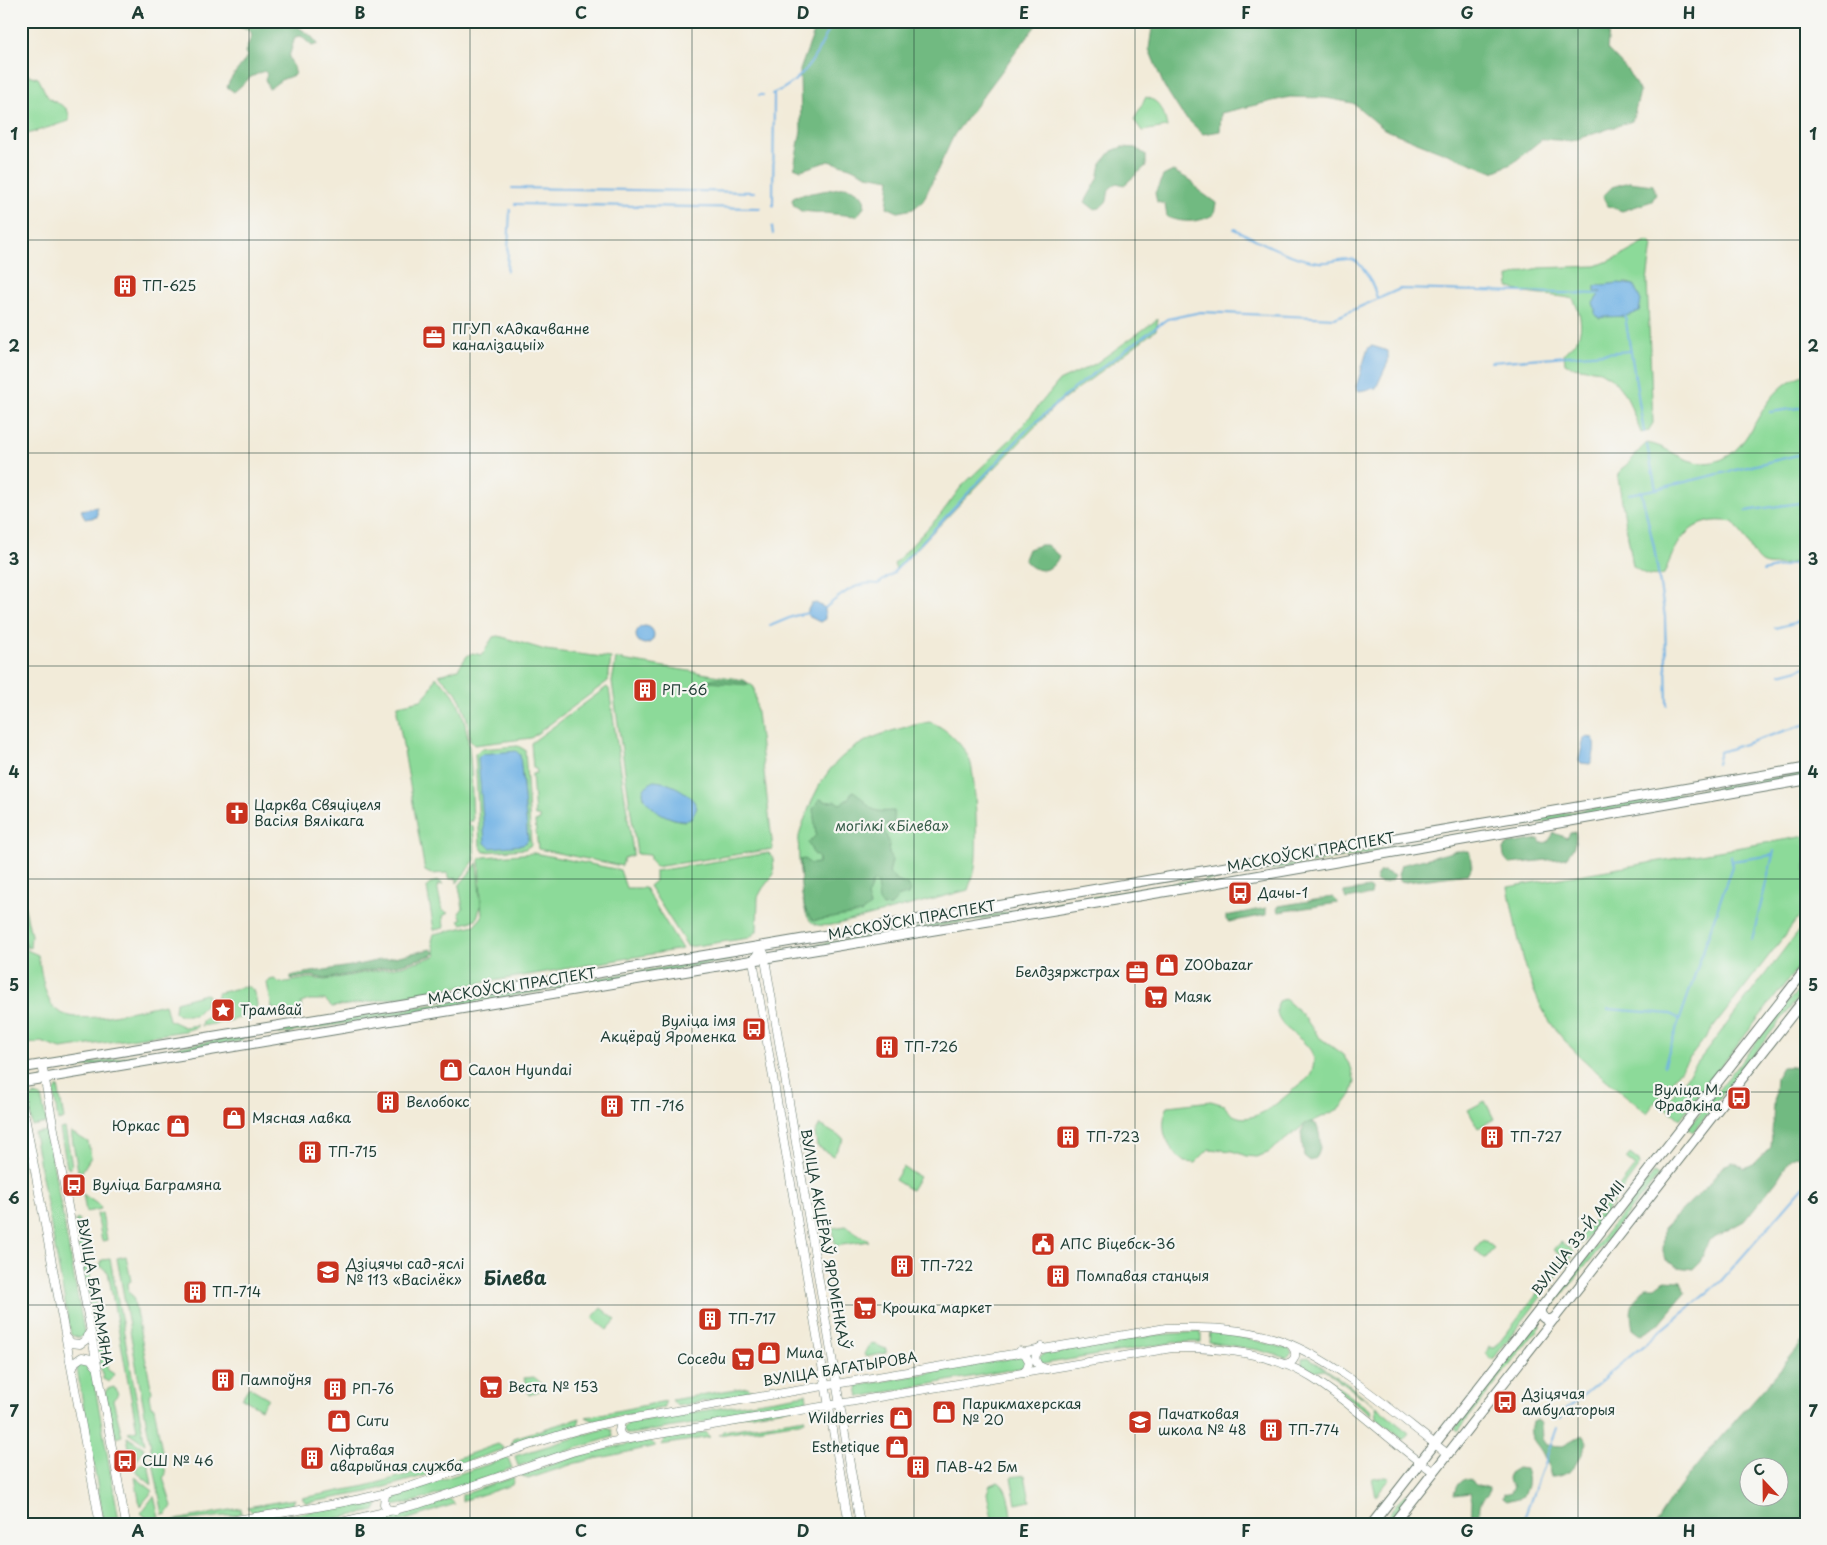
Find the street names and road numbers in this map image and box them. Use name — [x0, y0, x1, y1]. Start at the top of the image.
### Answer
street label: МАСКОЎСКІ ПРАСПЕКТ — [1225, 826, 1397, 877]
street label: МАСКОЎСКІ ПРАСПЕКТ — [826, 894, 998, 945]
street label: МАСКОЎСКІ ПРАСПЕКТ — [426, 962, 598, 1009]
street label: ВУЛІЦА АКЦЁРАЎ ЯРОМЕНКАЎ — [796, 1127, 855, 1351]
street label: ВУЛІЦА 33-Й АРМІІ — [1526, 1176, 1629, 1300]
street label: ВУЛІЦА БАГРАМЯНА — [72, 1216, 119, 1368]
street label: ВУЛІЦА БАГАТЫРОВА — [761, 1346, 919, 1391]

